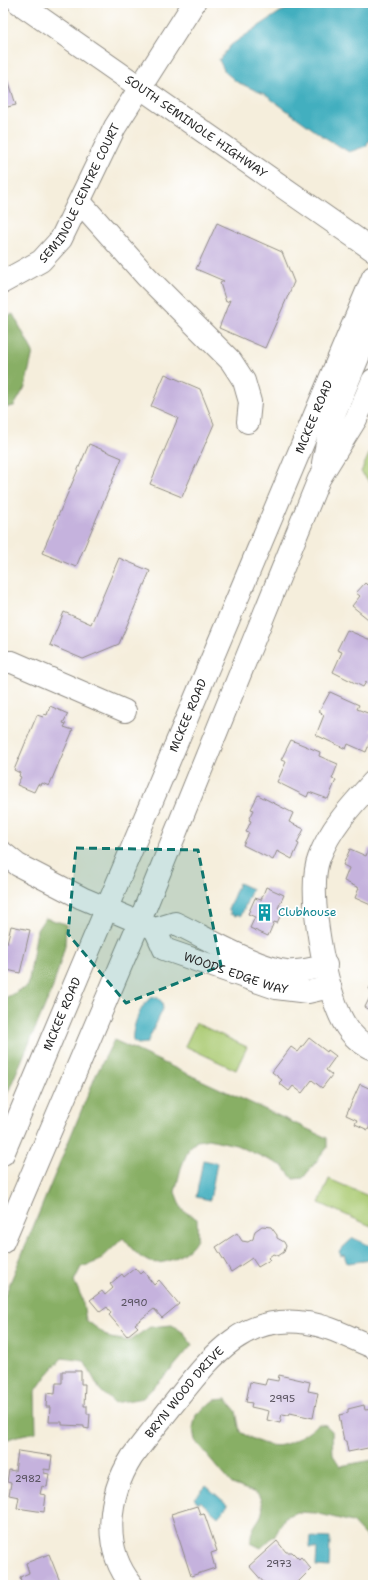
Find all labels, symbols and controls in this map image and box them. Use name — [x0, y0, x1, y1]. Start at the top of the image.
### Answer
street label: SOUTH SEMINOLE HIGHWAY — [122, 71, 271, 182]
street label: SEMINOLE CENTRE COURT — [35, 120, 124, 266]
street label: MCKEE ROAD — [291, 378, 337, 456]
street label: MCKEE ROAD — [165, 676, 211, 755]
building icon: Clubhouse — [255, 902, 275, 922]
place label: Clubhouse — [278, 904, 337, 920]
street label: WOODS EDGE WAY — [181, 948, 290, 998]
street label: MCKEE ROAD — [40, 975, 85, 1053]
house number: 2990 — [121, 1296, 147, 1309]
street label: BRYN WOOD DRIVE — [141, 1343, 227, 1442]
house number: 2995 — [269, 1392, 295, 1405]
house number: 2982 — [15, 1472, 41, 1485]
house number: 2973 — [266, 1557, 292, 1570]

